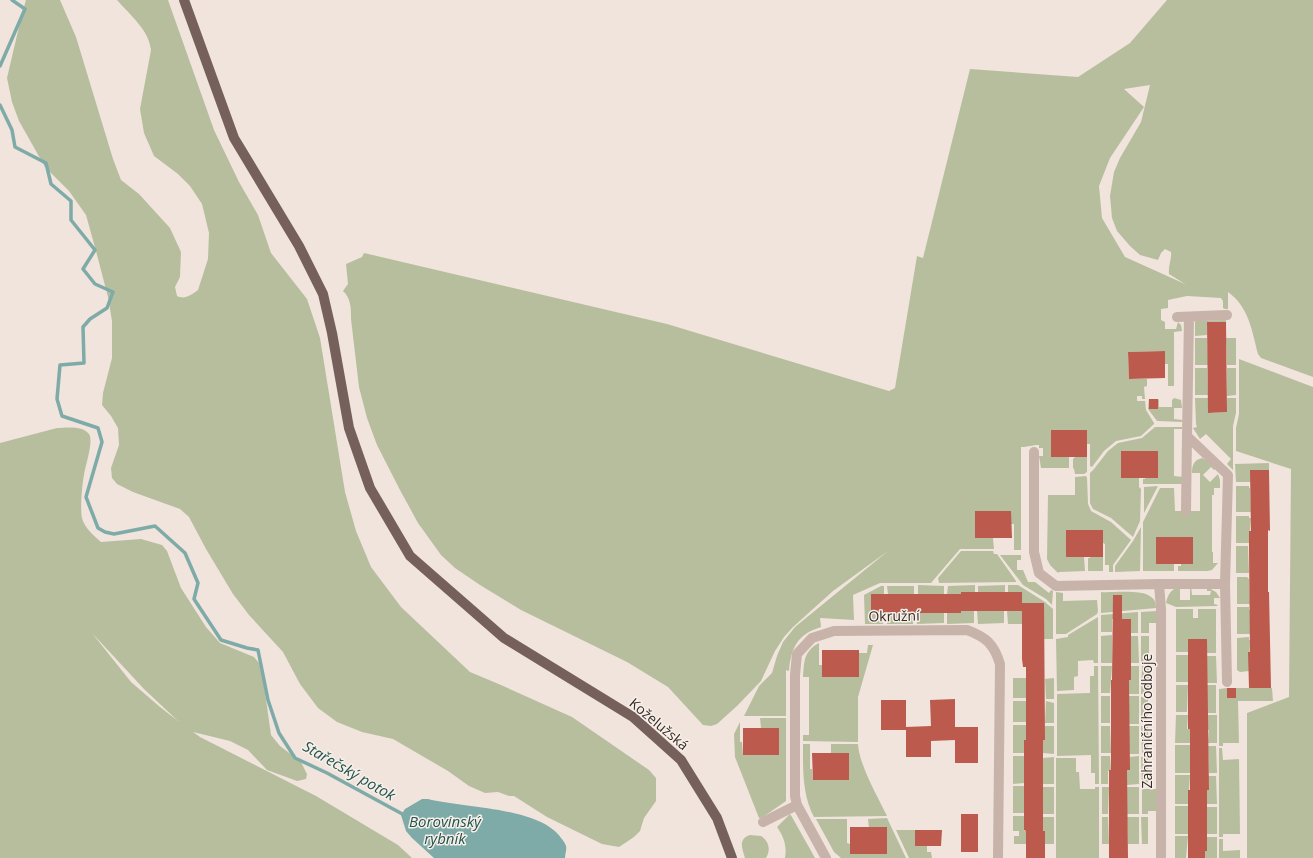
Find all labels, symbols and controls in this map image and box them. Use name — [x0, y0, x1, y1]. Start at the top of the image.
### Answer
street label: Okružní — [868, 606, 920, 625]
street label: Zahraničního odboje — [1137, 653, 1156, 788]
street label: Koželužská — [626, 693, 693, 754]
water label: Stařečský potok — [300, 736, 400, 805]
water label: Borovinský rybník — [409, 811, 482, 848]

